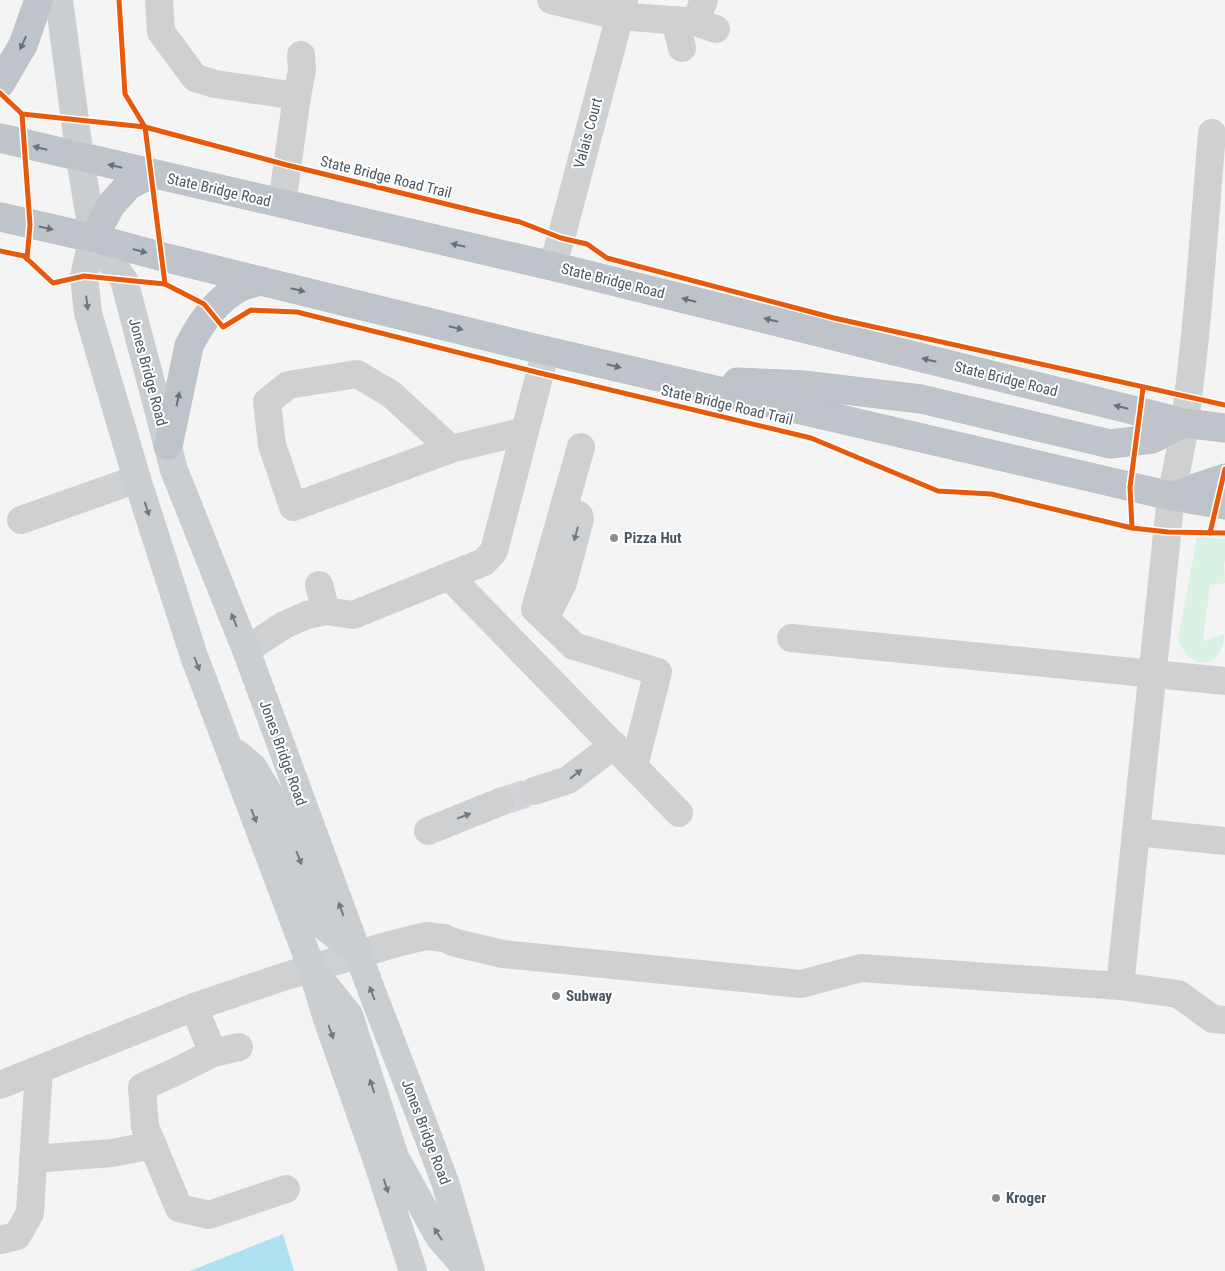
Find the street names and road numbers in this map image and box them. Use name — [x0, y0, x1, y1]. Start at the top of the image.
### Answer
street label: Valais Court — [570, 96, 606, 170]
street label: State Bridge Road Trail — [318, 152, 454, 202]
street label: State Bridge Road — [165, 169, 273, 211]
street label: State Bridge Road — [559, 259, 667, 303]
street label: Jones Bridge Road — [125, 316, 171, 428]
street label: State Bridge Road — [952, 357, 1060, 401]
street label: State Bridge Road Trail — [659, 381, 795, 429]
street label: Jones Bridge Road — [256, 698, 310, 808]
street label: Jones Bridge Road — [398, 1077, 454, 1187]

